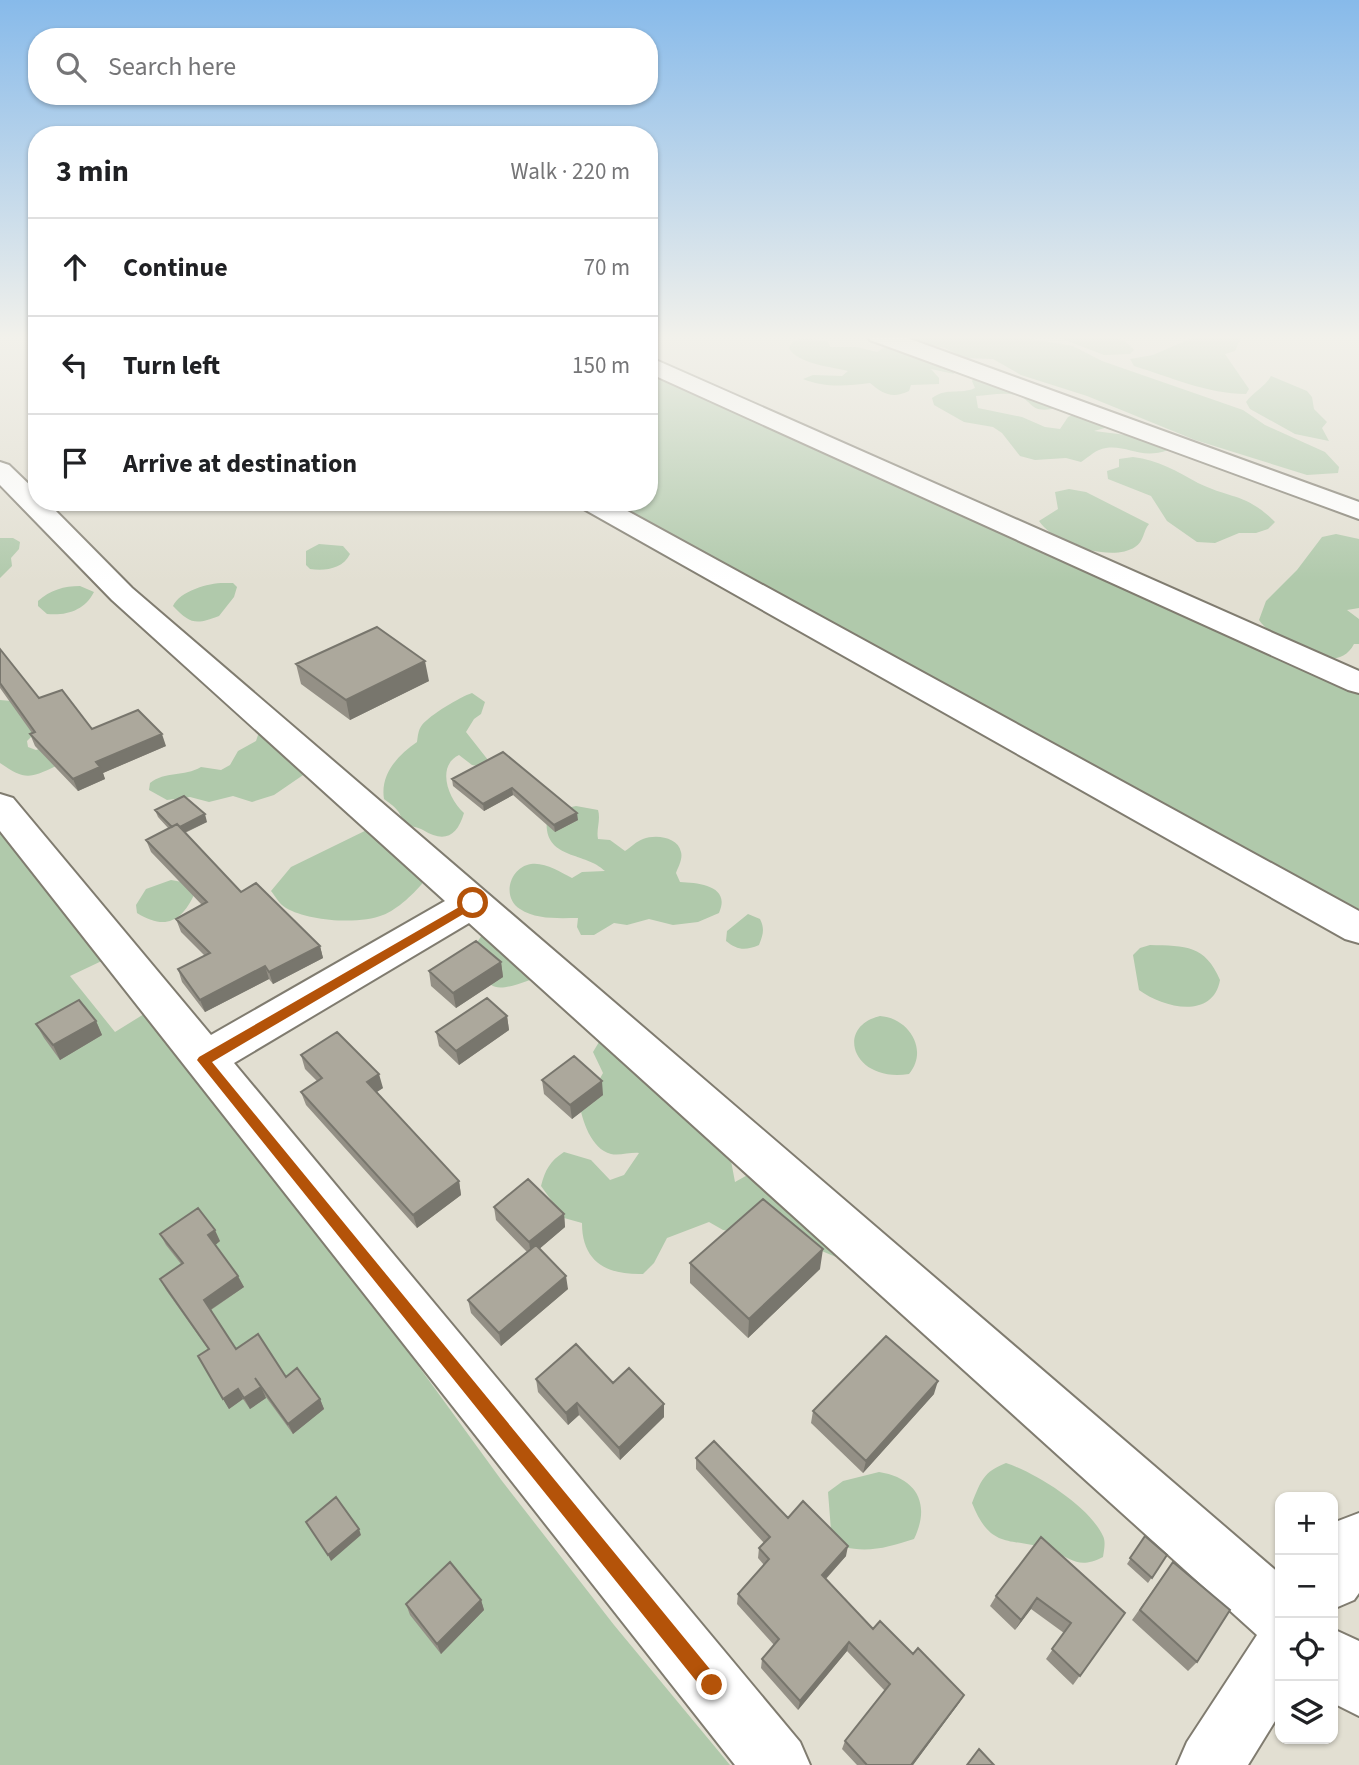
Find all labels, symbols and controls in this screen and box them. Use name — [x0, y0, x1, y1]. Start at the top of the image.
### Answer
search box — [28, 28, 658, 105]
icon: search — [52, 48, 90, 86]
text: Search here — [108, 48, 236, 85]
text: 3 min — [56, 150, 129, 193]
text: Walk · 220 m — [511, 155, 630, 188]
icon: ahead — [56, 248, 94, 286]
text: Continue — [123, 249, 228, 286]
text: 70 m — [583, 251, 630, 284]
icon: left — [56, 346, 94, 384]
text: Turn left — [123, 347, 220, 384]
text: 150 m — [572, 349, 630, 382]
icon: arrive — [56, 444, 94, 482]
text: Arrive at destination — [123, 445, 357, 482]
route start — [457, 887, 488, 918]
map controls — [1275, 1492, 1338, 1744]
button: + — [1275, 1492, 1338, 1555]
button: − — [1275, 1555, 1338, 1618]
button: locate — [1275, 1618, 1338, 1681]
route end — [696, 1669, 727, 1700]
button: layers — [1275, 1681, 1338, 1744]

